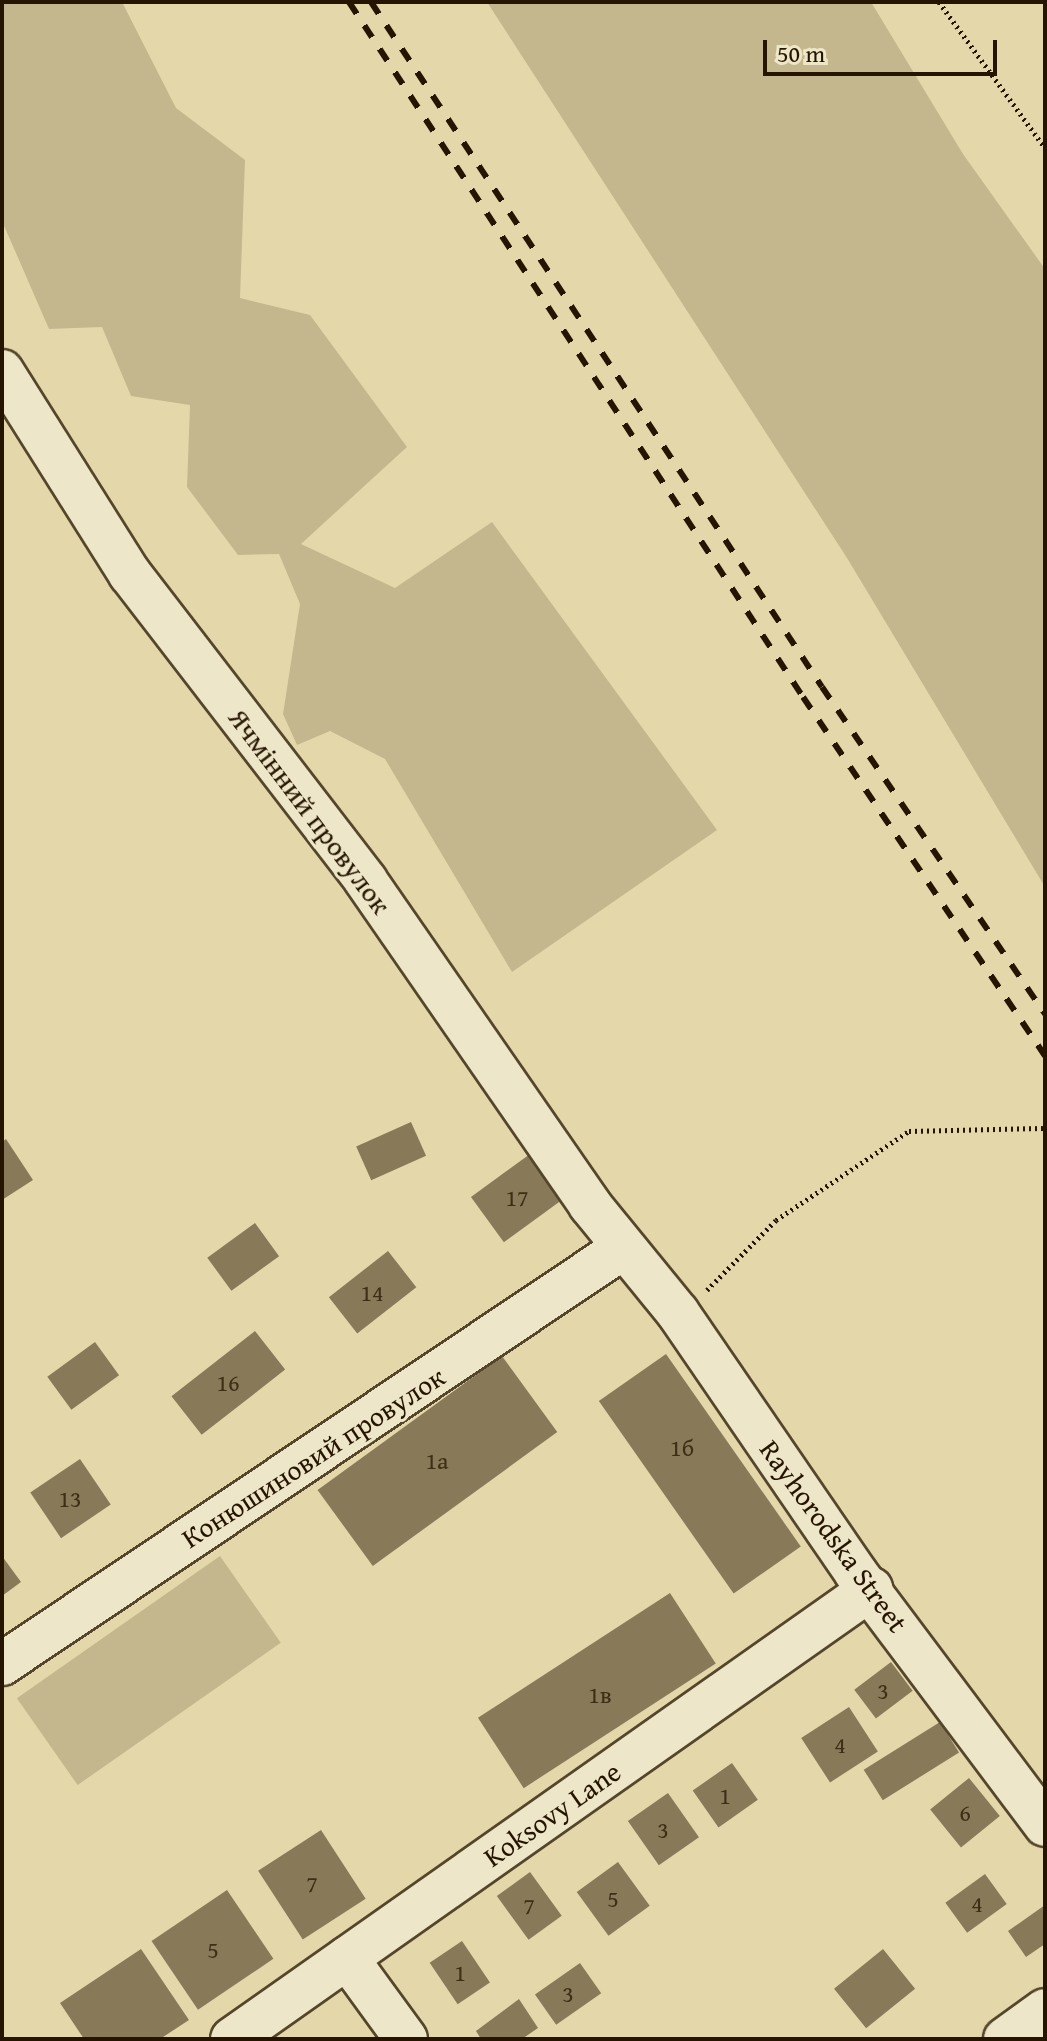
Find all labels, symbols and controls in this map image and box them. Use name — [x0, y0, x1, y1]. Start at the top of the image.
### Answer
scale bar — [767, 24, 1001, 74]
text: 50 m — [777, 36, 825, 71]
street label: Ячмінний провулок — [222, 702, 398, 920]
house number: 17 — [505, 1184, 529, 1212]
house number: 14 — [360, 1279, 384, 1307]
street label: Конюшиновий провулок — [175, 1359, 451, 1555]
house number: 16 — [216, 1369, 240, 1397]
street label: Rayhorodska Street — [753, 1433, 915, 1639]
house number: 1б — [670, 1434, 694, 1462]
house number: 1а — [426, 1447, 448, 1475]
house number: 13 — [58, 1485, 82, 1513]
house number: 3 — [877, 1677, 889, 1705]
house number: 1в — [588, 1681, 612, 1709]
house number: 4 — [834, 1731, 846, 1759]
street label: Koksovy Lane — [477, 1754, 627, 1874]
house number: 1 — [719, 1782, 731, 1810]
house number: 6 — [959, 1799, 971, 1827]
house number: 3 — [657, 1816, 669, 1844]
house number: 7 — [306, 1870, 318, 1898]
house number: 5 — [607, 1885, 619, 1913]
house number: 4 — [971, 1890, 983, 1918]
house number: 7 — [523, 1892, 535, 1920]
house number: 5 — [207, 1936, 219, 1964]
house number: 1 — [454, 1959, 466, 1987]
house number: 3 — [562, 1980, 574, 2008]

